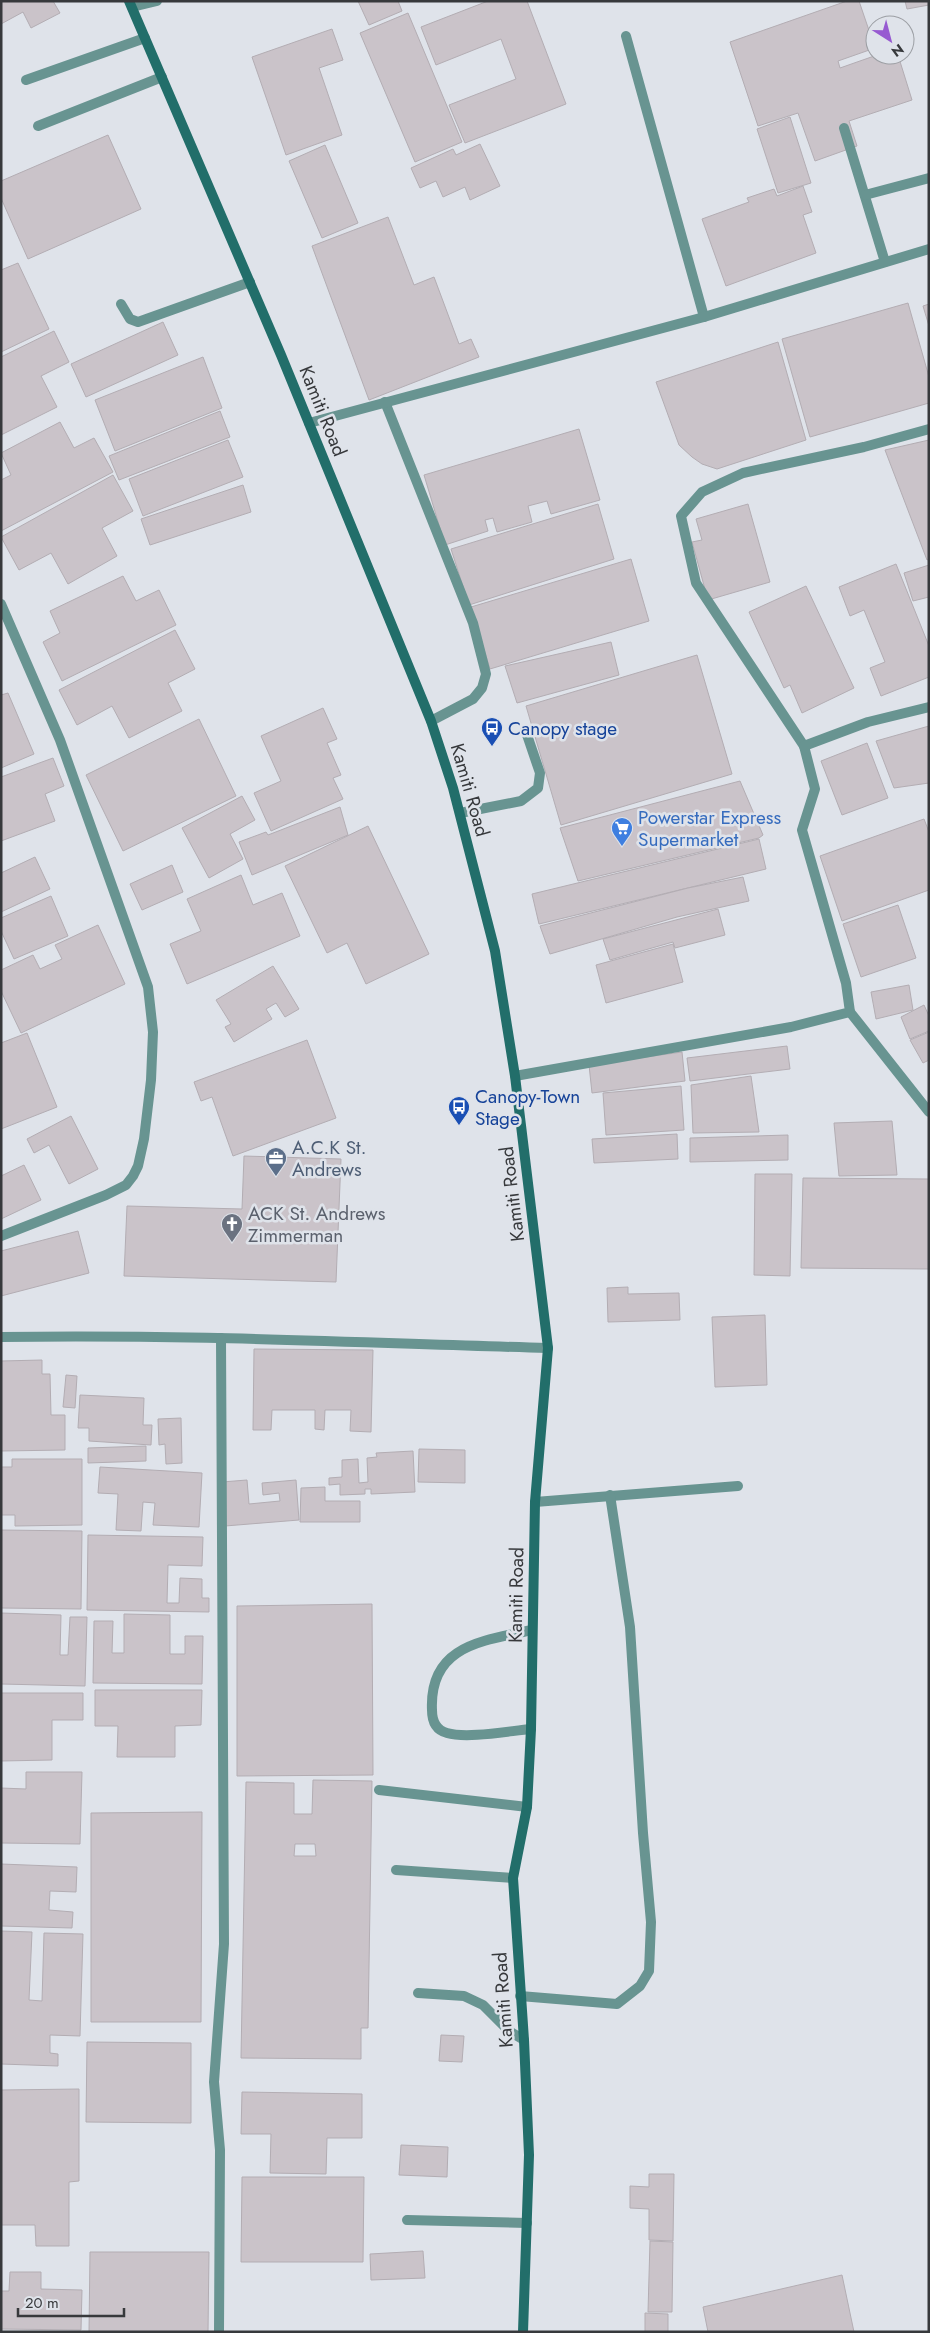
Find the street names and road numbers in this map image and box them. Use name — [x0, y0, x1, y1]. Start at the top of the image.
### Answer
street label: Kamiti Road — [293, 362, 353, 460]
street label: Kamiti Road — [444, 740, 496, 840]
street label: Kamiti Road — [493, 1145, 531, 1243]
street label: Kamiti Road — [502, 1547, 530, 1643]
street label: Kamiti Road — [486, 1951, 520, 2049]

